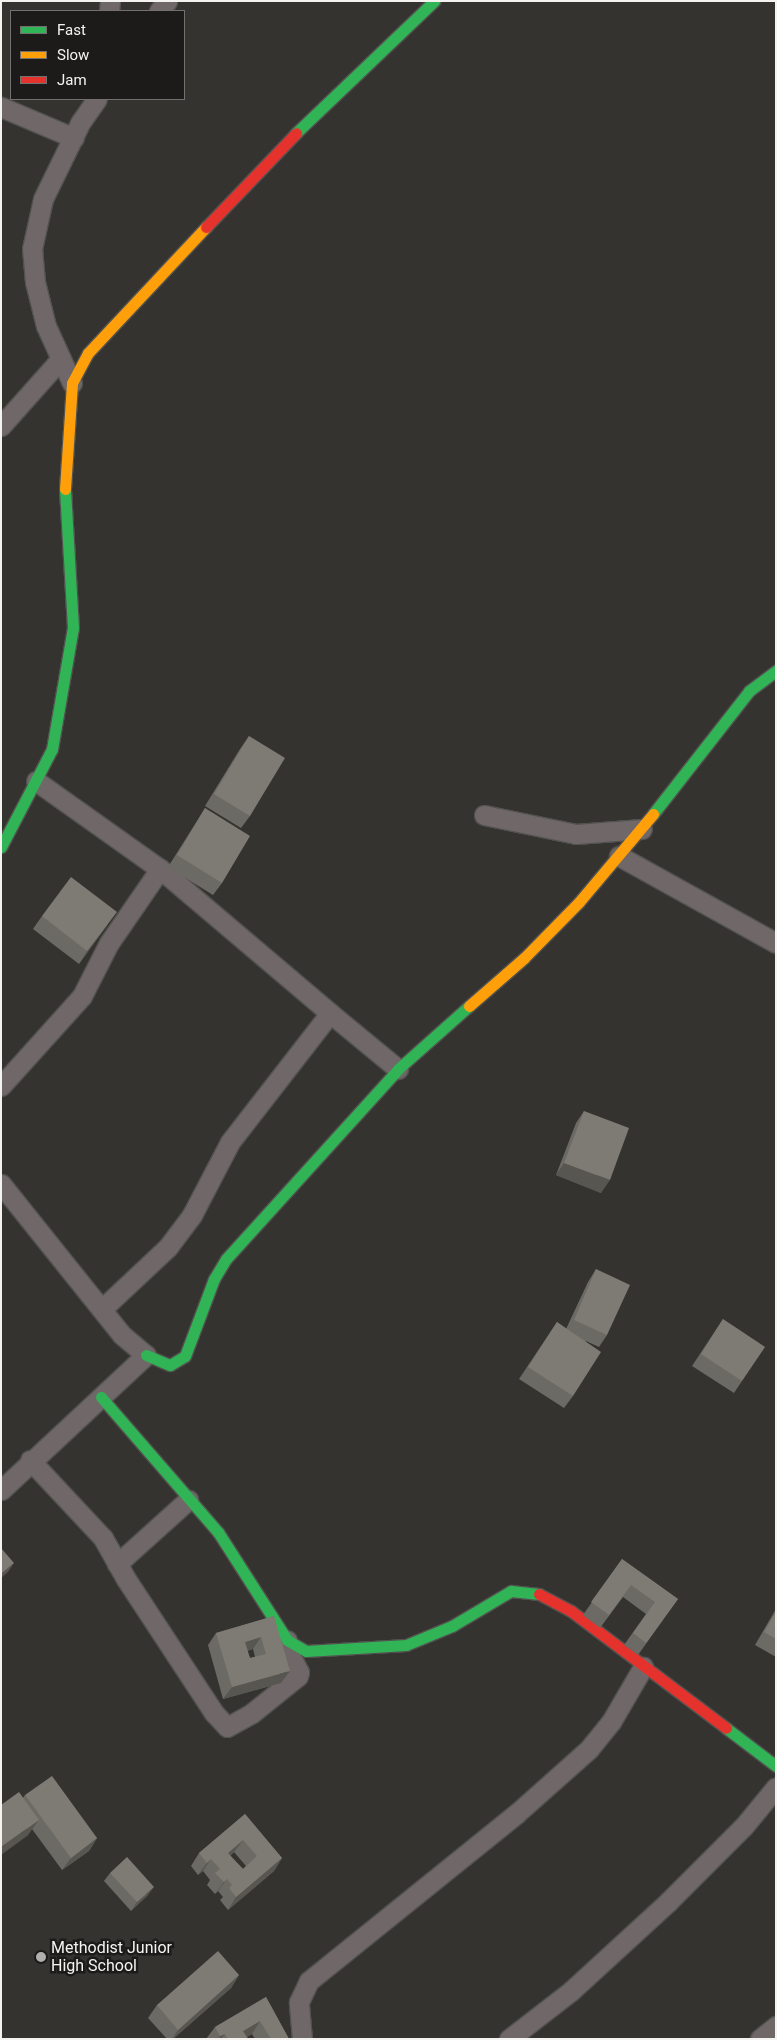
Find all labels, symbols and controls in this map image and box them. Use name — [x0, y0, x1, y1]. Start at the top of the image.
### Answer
legend — [10, 10, 185, 100]
text: Fast — [57, 21, 86, 39]
text: Slow — [57, 46, 89, 64]
text: Jam — [57, 71, 87, 89]
place label: Methodist Junior High School — [51, 1938, 172, 1976]
marker: Methodist Junior High School — [35, 1951, 47, 1963]

